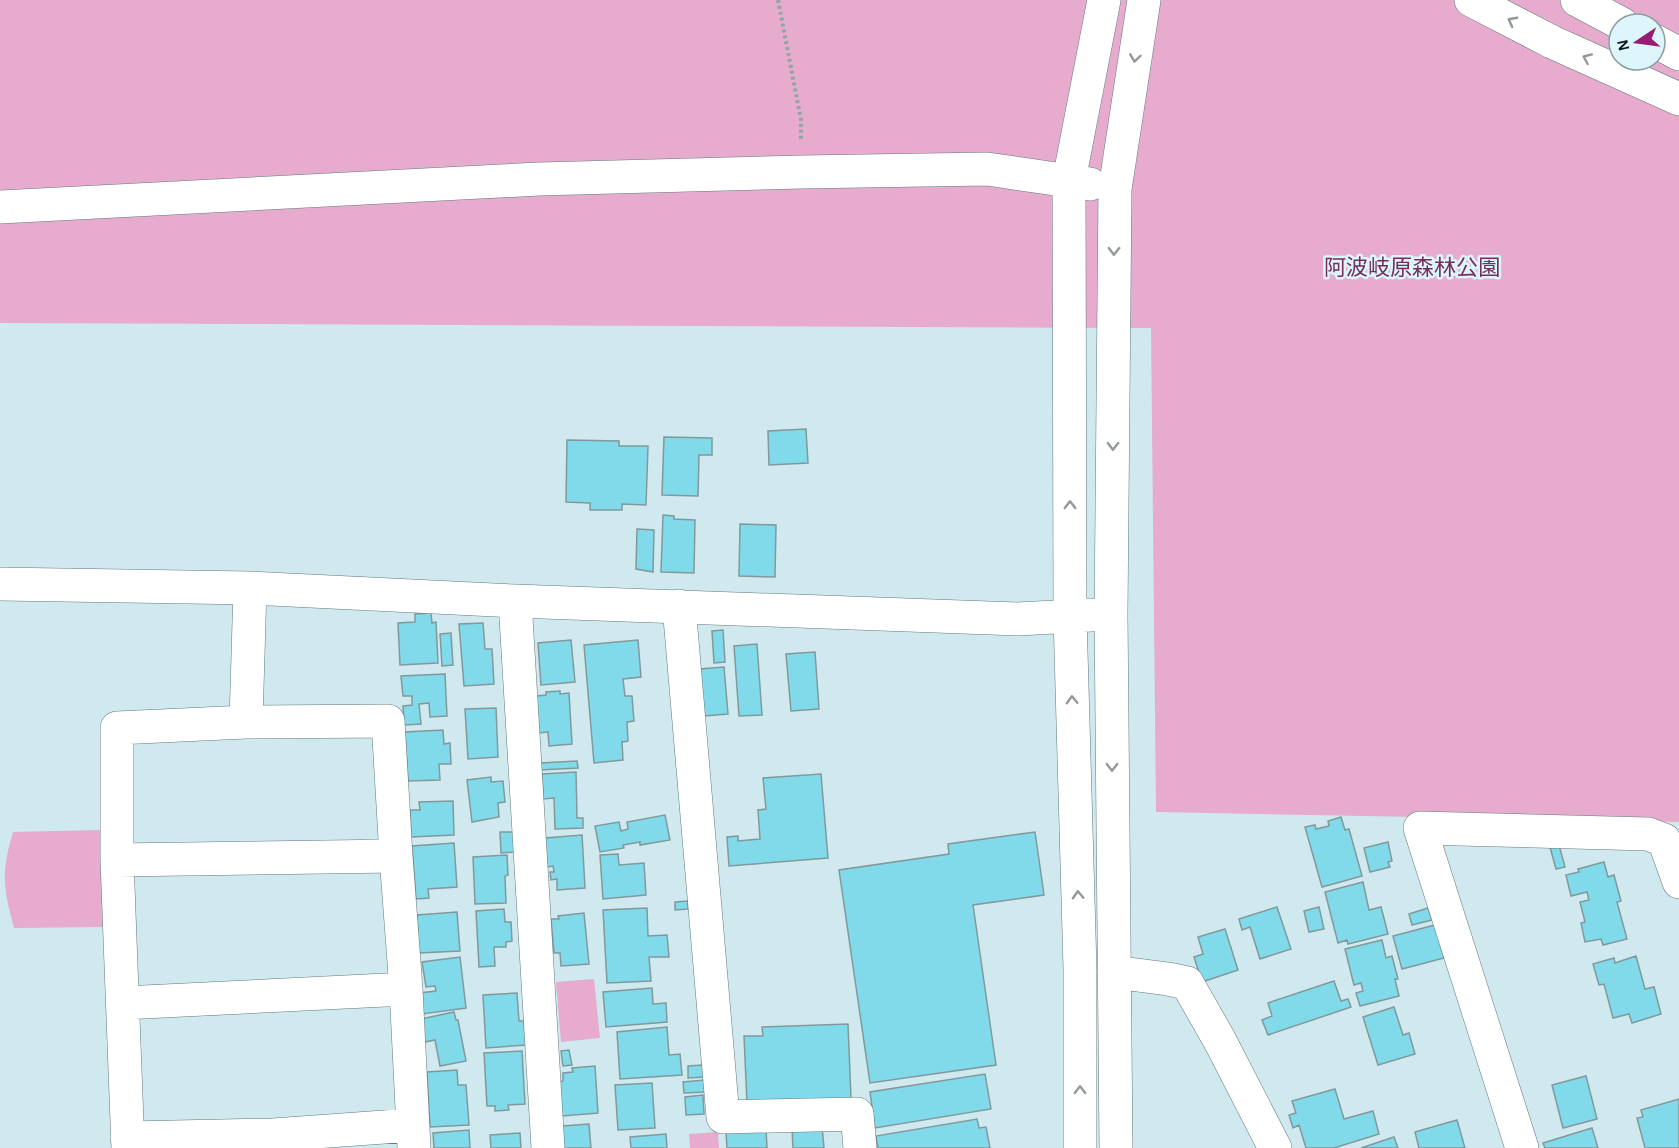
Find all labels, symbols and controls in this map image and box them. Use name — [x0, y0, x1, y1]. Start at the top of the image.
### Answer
north arrow — [1607, 12, 1667, 72]
one-way arrow — [1507, 17, 1518, 28]
text: N — [1614, 38, 1632, 52]
one-way arrow — [1129, 53, 1141, 62]
one-way arrow — [1583, 53, 1594, 65]
one-way arrow — [1108, 247, 1121, 256]
park label: 阿波岐原森林公園 — [1324, 256, 1500, 279]
one-way arrow — [1107, 442, 1119, 451]
one-way arrow — [1064, 500, 1076, 509]
one-way arrow — [1066, 695, 1078, 704]
one-way arrow — [1106, 763, 1118, 772]
one-way arrow — [1071, 890, 1084, 899]
one-way arrow — [1074, 1085, 1086, 1094]

